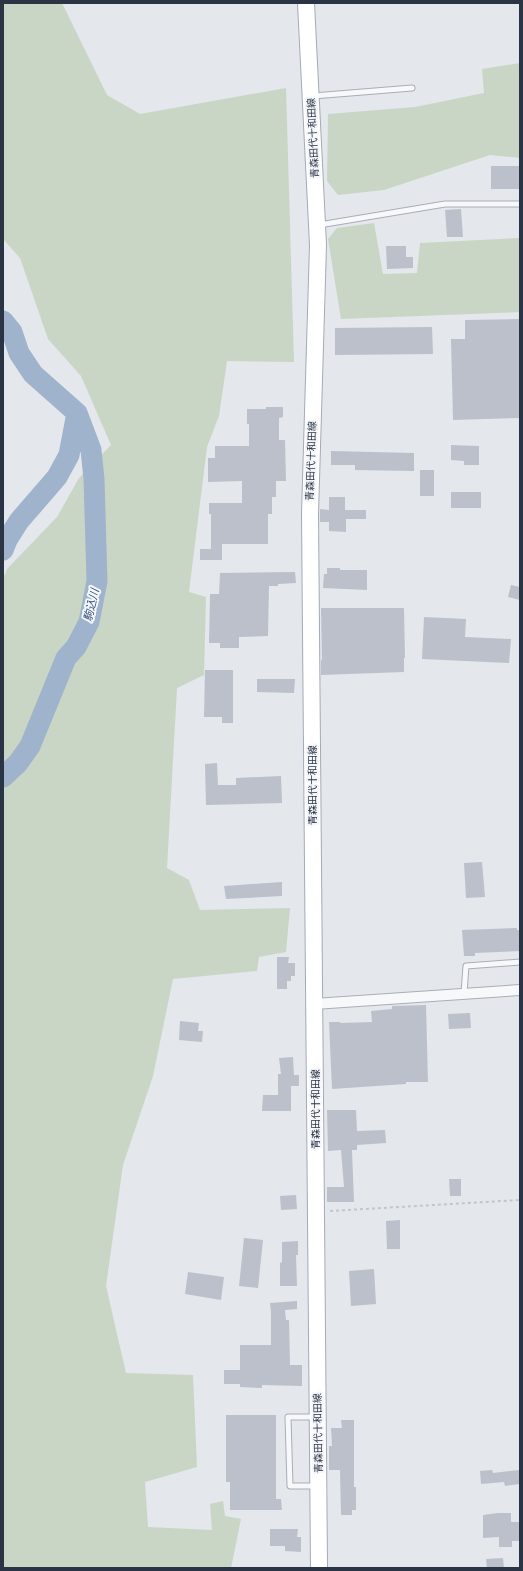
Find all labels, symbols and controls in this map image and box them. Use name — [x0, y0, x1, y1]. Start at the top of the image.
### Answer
street label: 青森田代十和田線 — [304, 98, 322, 178]
street label: 青森田代十和田線 — [303, 421, 319, 501]
water label: 駒込川 — [80, 586, 102, 623]
street label: 青森田代十和田線 — [306, 745, 319, 825]
street label: 青森田代十和田線 — [309, 1069, 322, 1149]
street label: 青森田代十和田線 — [311, 1393, 325, 1473]

